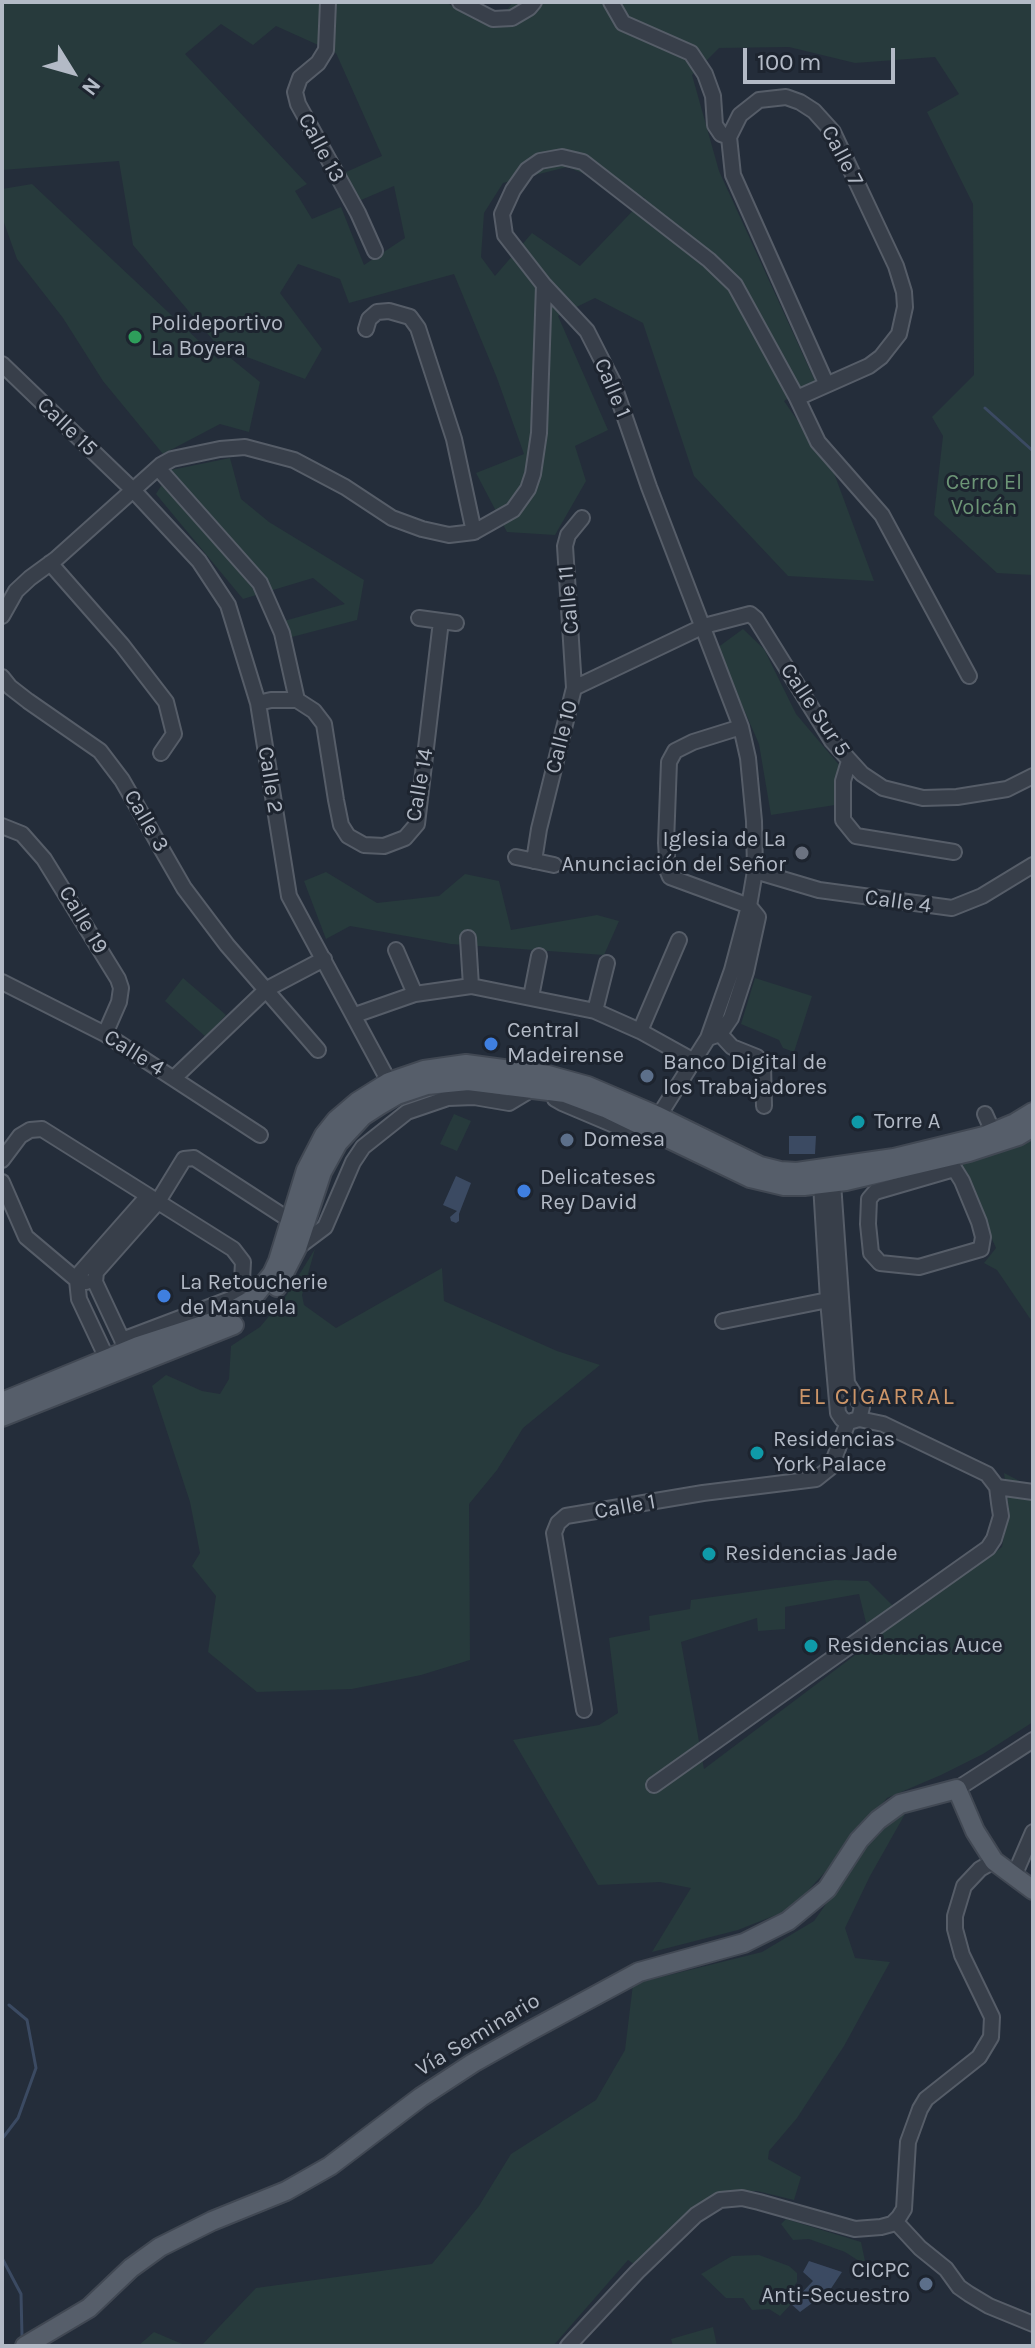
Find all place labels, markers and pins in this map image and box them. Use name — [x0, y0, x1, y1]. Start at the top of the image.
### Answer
place label: Polideportivo La Boyera — [151, 311, 283, 362]
marker: Polideportivo La Boyera — [126, 328, 144, 346]
place label: Iglesia de La Anunciación del Señor — [561, 827, 786, 878]
marker: Iglesia de La Anunciación del Señor — [793, 844, 811, 862]
place label: Central Madeirense — [507, 1018, 624, 1070]
marker: Central Madeirense — [482, 1035, 500, 1053]
place label: Banco Digital de los Trabajadores — [663, 1050, 827, 1102]
marker: Banco Digital de los Trabajadores — [638, 1067, 656, 1085]
place label: Torre A — [874, 1109, 940, 1135]
marker: Torre A — [849, 1113, 867, 1131]
place label: Domesa — [583, 1127, 665, 1153]
marker: Domesa — [558, 1131, 576, 1149]
place label: Delicateses Rey David — [540, 1165, 656, 1216]
marker: Delicateses Rey David — [515, 1182, 533, 1200]
place label: La Retoucherie de Manuela — [180, 1270, 328, 1322]
marker: La Retoucherie de Manuela — [155, 1287, 173, 1305]
place label: Residencias York Palace — [773, 1427, 895, 1478]
marker: Residencias York Palace — [748, 1444, 766, 1462]
place label: Residencias Jade — [725, 1541, 898, 1567]
marker: Residencias Jade — [700, 1545, 718, 1563]
place label: Residencias Auce — [827, 1633, 1003, 1659]
marker: Residencias Auce — [802, 1637, 820, 1655]
place label: CICPC Anti-Secuestro — [761, 2258, 910, 2310]
marker: CICPC Anti-Secuestro — [917, 2275, 935, 2293]

